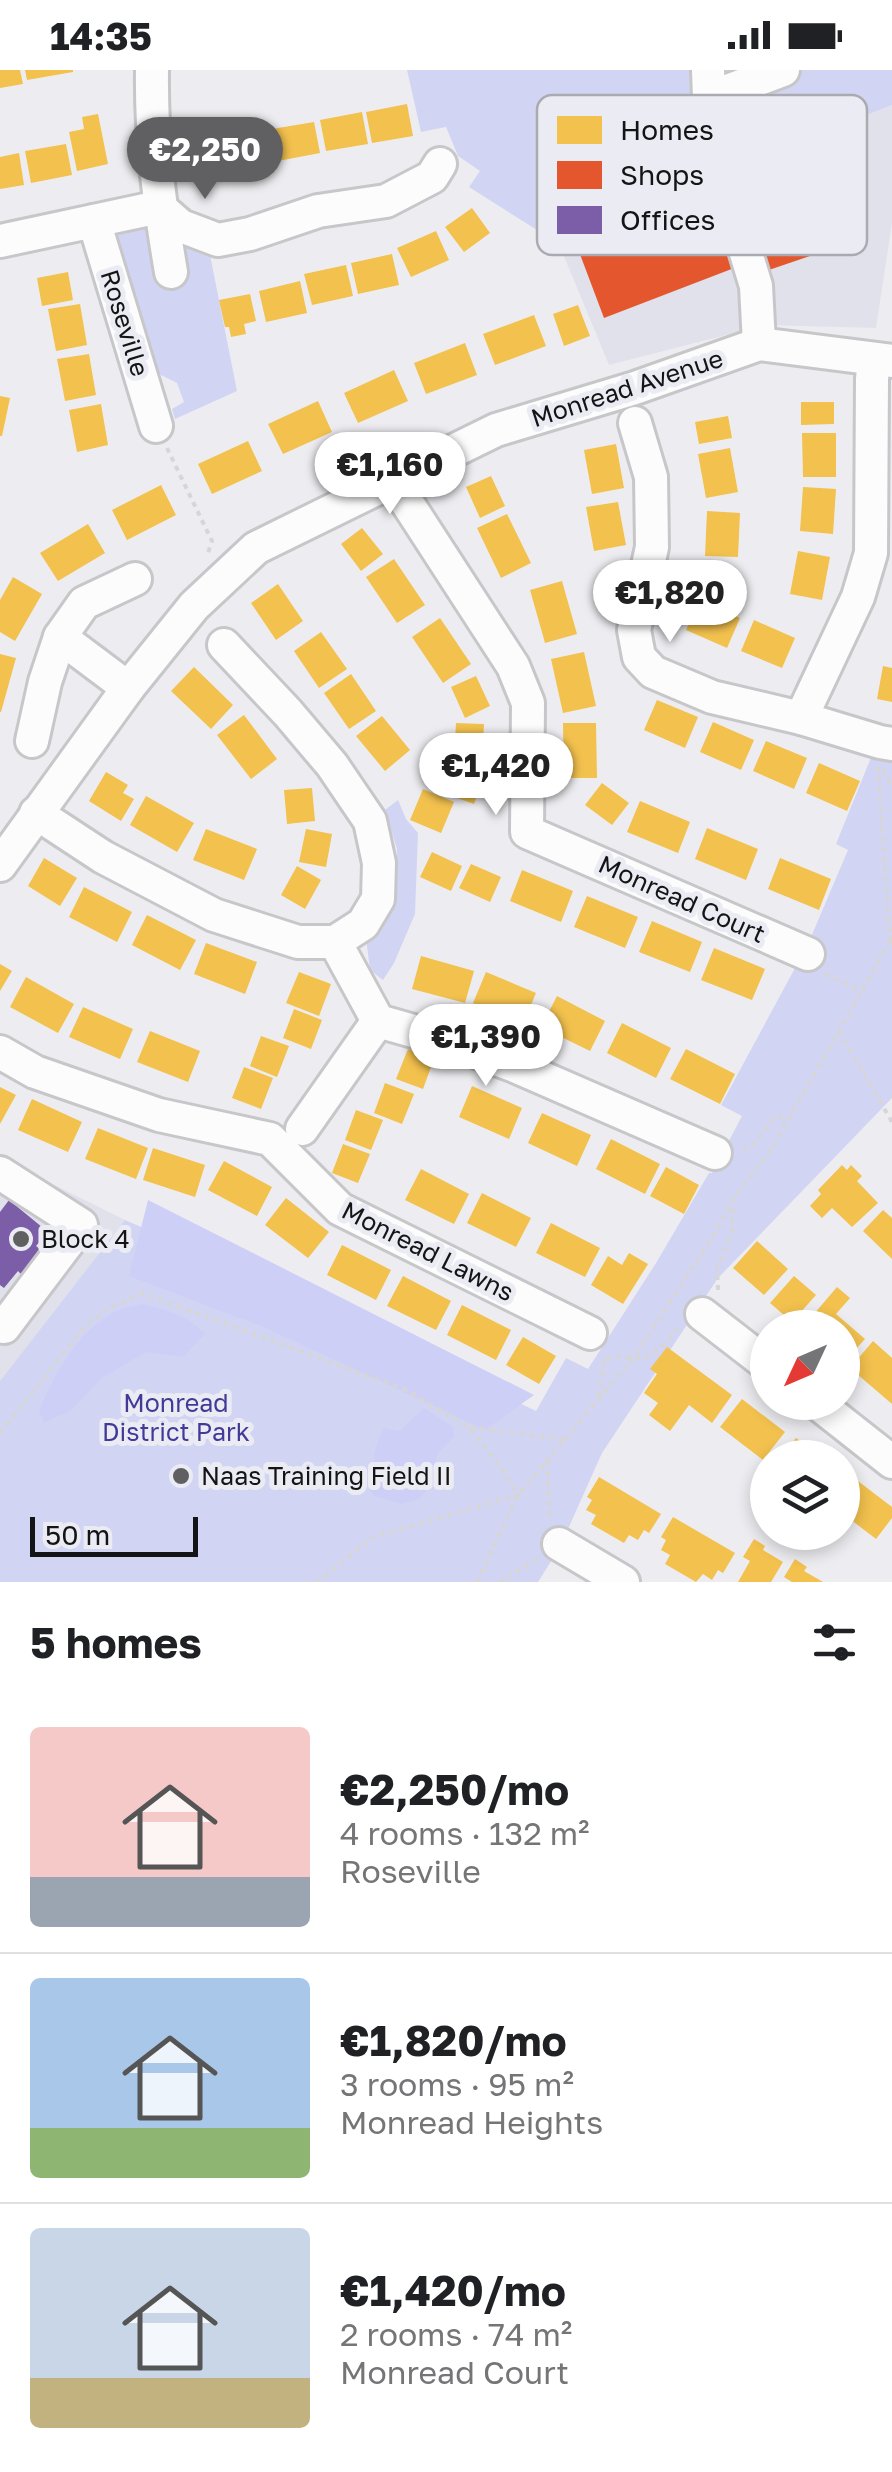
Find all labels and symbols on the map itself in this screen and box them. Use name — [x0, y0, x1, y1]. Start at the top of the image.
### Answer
legend — [537, 95, 867, 255]
text: Homes — [620, 113, 714, 146]
pin: €2,250 — [124, 117, 286, 202]
text: Shops — [620, 158, 704, 191]
text: Offices — [620, 203, 715, 236]
street label: Roseville — [95, 266, 156, 380]
street label: Monread Avenue — [527, 342, 727, 433]
pin: €1,160 — [309, 432, 471, 517]
pin: €1,820 — [589, 560, 751, 645]
pin: €1,420 — [415, 733, 577, 818]
street label: Monread Court — [594, 848, 770, 949]
pin: €1,390 — [405, 1004, 567, 1089]
street label: Monread Lawns — [337, 1194, 519, 1307]
place label: Block 4 — [41, 1223, 130, 1254]
marker: Block 4 — [10, 1228, 32, 1250]
north arrow — [750, 1310, 860, 1420]
park label: Monread District Park — [102, 1387, 250, 1447]
place label: Naas Training Field II — [201, 1460, 452, 1491]
marker: Naas Training Field II — [170, 1465, 192, 1487]
scale bar — [30, 1512, 198, 1556]

